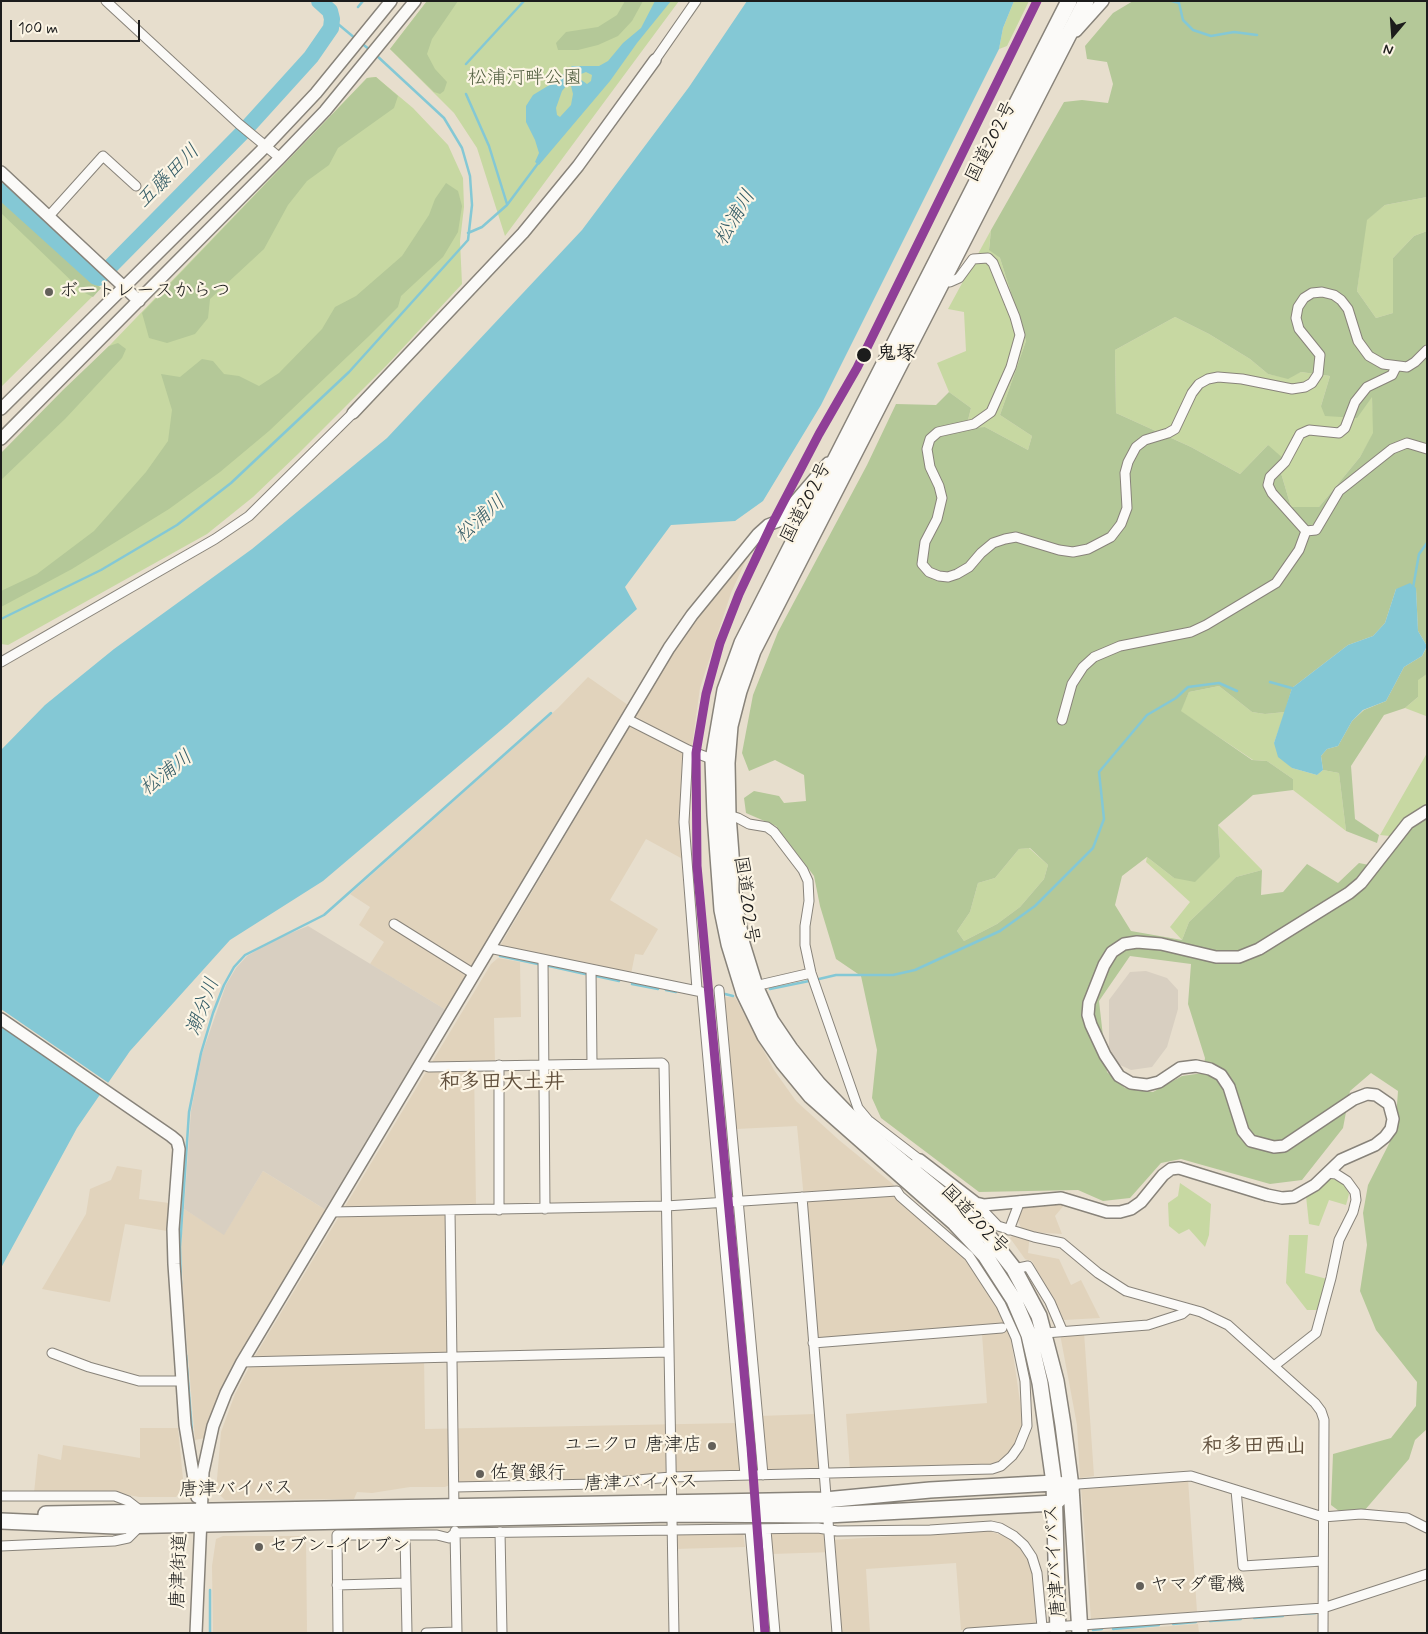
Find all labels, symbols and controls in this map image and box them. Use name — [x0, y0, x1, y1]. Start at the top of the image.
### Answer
scale bar — [12, 10, 142, 42]
north arrow — [1368, 10, 1418, 60]
text: 100 m — [18, 19, 58, 39]
text: N — [1381, 39, 1396, 59]
park label: 松浦河畔公園 — [468, 68, 582, 90]
street label: 国道202号 — [962, 97, 1022, 187]
water label: 五藤田川 — [132, 140, 206, 214]
water label: 松浦川 — [710, 186, 762, 250]
place label: ボートレースからつ — [59, 281, 231, 303]
marker: ボートレースからつ — [43, 286, 55, 298]
place label: 鬼塚 — [877, 344, 915, 366]
marker: 鬼塚 — [855, 346, 873, 364]
street label: 国道202号 — [777, 458, 837, 548]
water label: 松浦川 — [451, 491, 511, 549]
water label: 松浦川 — [136, 746, 198, 802]
street label: 国道202号 — [728, 855, 762, 945]
water label: 潮分川 — [182, 975, 226, 1039]
district label: 和多田大土井 — [439, 1071, 565, 1097]
street label: 国道202号 — [935, 1180, 1013, 1260]
place label: ユニクロ 唐津店 — [564, 1435, 702, 1457]
district label: 和多田西山 — [1202, 1435, 1306, 1461]
marker: ユニクロ 唐津店 — [706, 1440, 718, 1452]
place label: 佐賀銀行 — [490, 1463, 566, 1485]
marker: 佐賀銀行 — [474, 1468, 486, 1480]
street label: 唐津バイパス — [584, 1472, 698, 1496]
street label: 唐津バイパス — [179, 1478, 293, 1502]
street label: 唐津バイパス — [1041, 1503, 1071, 1619]
street label: 唐津街道 — [167, 1533, 193, 1609]
place label: セブン-イレブン — [269, 1536, 411, 1558]
marker: セブン-イレブン — [253, 1541, 265, 1553]
place label: ヤマダ電機 — [1150, 1575, 1245, 1597]
marker: ヤマダ電機 — [1134, 1580, 1146, 1592]

